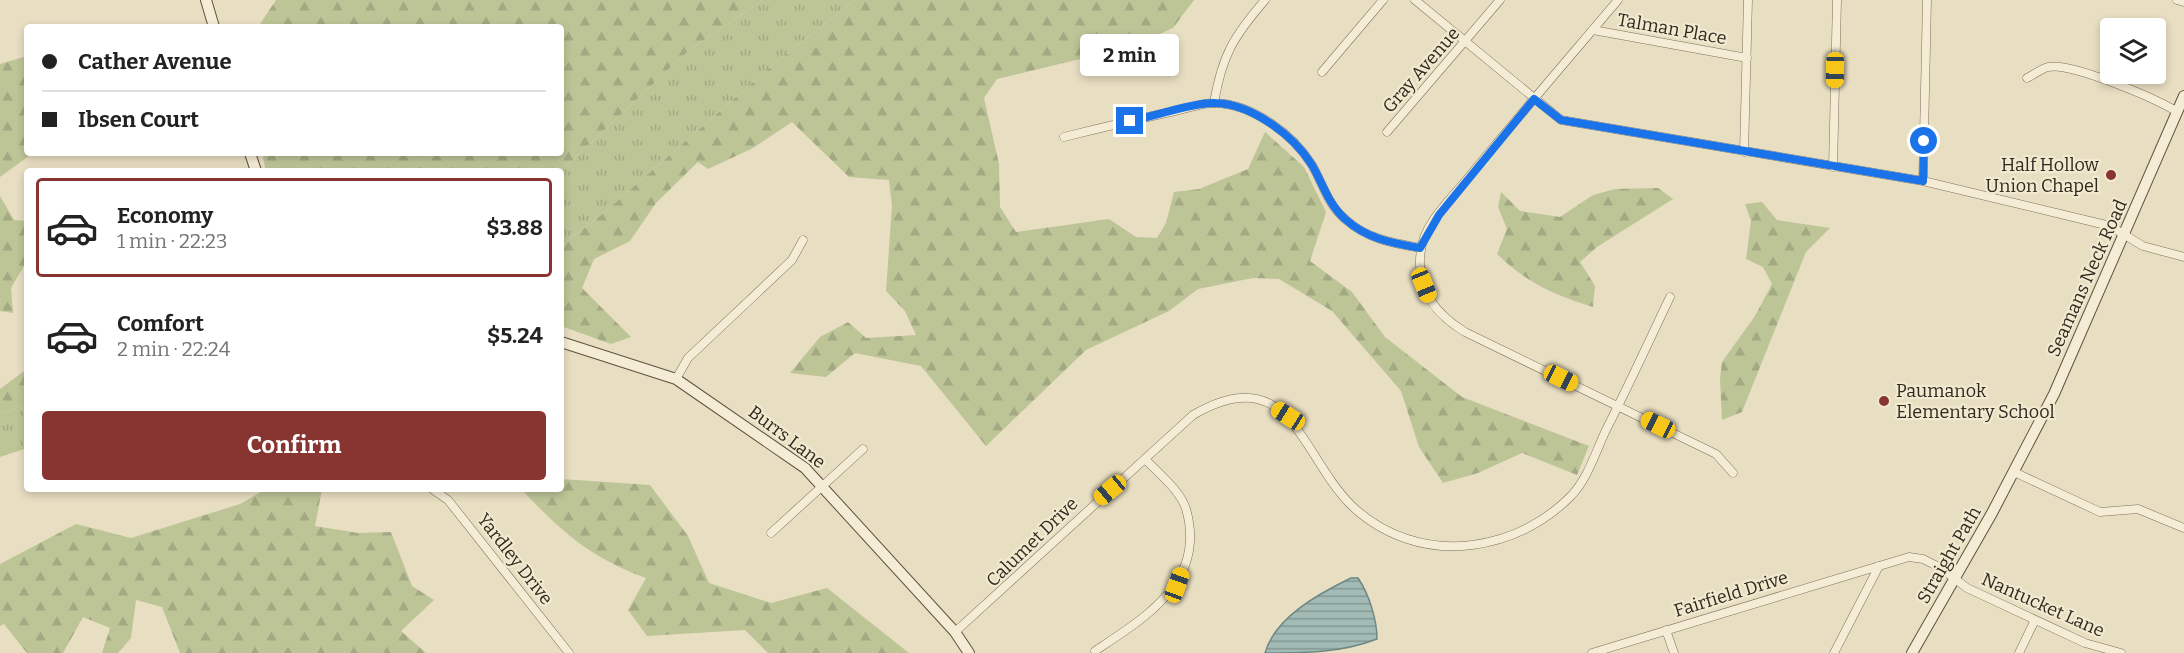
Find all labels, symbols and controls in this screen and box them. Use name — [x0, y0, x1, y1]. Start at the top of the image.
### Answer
street label: Talman Place — [1616, 9, 1728, 49]
map controls — [2100, 18, 2166, 84]
button: layers — [2100, 18, 2166, 84]
street label: Gray Avenue — [1378, 23, 1464, 117]
callout: 2 min — [1080, 34, 1180, 76]
text: 2 min — [1103, 43, 1156, 67]
text: Cather Avenue — [78, 48, 232, 75]
car — [1826, 52, 1844, 88]
text: Ibsen Court — [78, 106, 199, 133]
route end — [1116, 107, 1143, 134]
route start — [1910, 127, 1937, 154]
place label: Half Hollow Union Chapel — [1986, 154, 2100, 197]
marker: Half Hollow Union Chapel — [2104, 168, 2118, 182]
street label: Seamans Neck Road — [2042, 196, 2132, 360]
icon: car — [45, 201, 99, 255]
text: Economy — [117, 202, 213, 229]
text: $3.88 — [486, 214, 543, 241]
text: 1 min · 22:23 — [117, 229, 227, 253]
car — [1409, 265, 1439, 305]
icon: car — [45, 309, 99, 363]
text: Comfort — [117, 310, 204, 337]
text: $5.24 — [487, 322, 543, 349]
text: 2 min · 22:24 — [117, 337, 230, 361]
car — [1541, 362, 1581, 394]
place label: Paumanok Elementary School — [1896, 380, 2055, 423]
marker: Paumanok Elementary School — [1877, 394, 1891, 408]
car — [1268, 399, 1308, 433]
street label: Burrs Lane — [744, 401, 830, 473]
car — [1638, 409, 1678, 441]
button: Confirm — [42, 411, 546, 480]
car — [1090, 472, 1130, 508]
street label: Calumet Drive — [982, 493, 1082, 591]
street label: Straight Path — [1912, 503, 1986, 607]
street label: Yardley Drive — [472, 509, 558, 609]
car — [1162, 565, 1192, 605]
street label: Fairfield Drive — [1671, 566, 1791, 622]
street label: Nantucket Lane — [1978, 568, 2108, 642]

